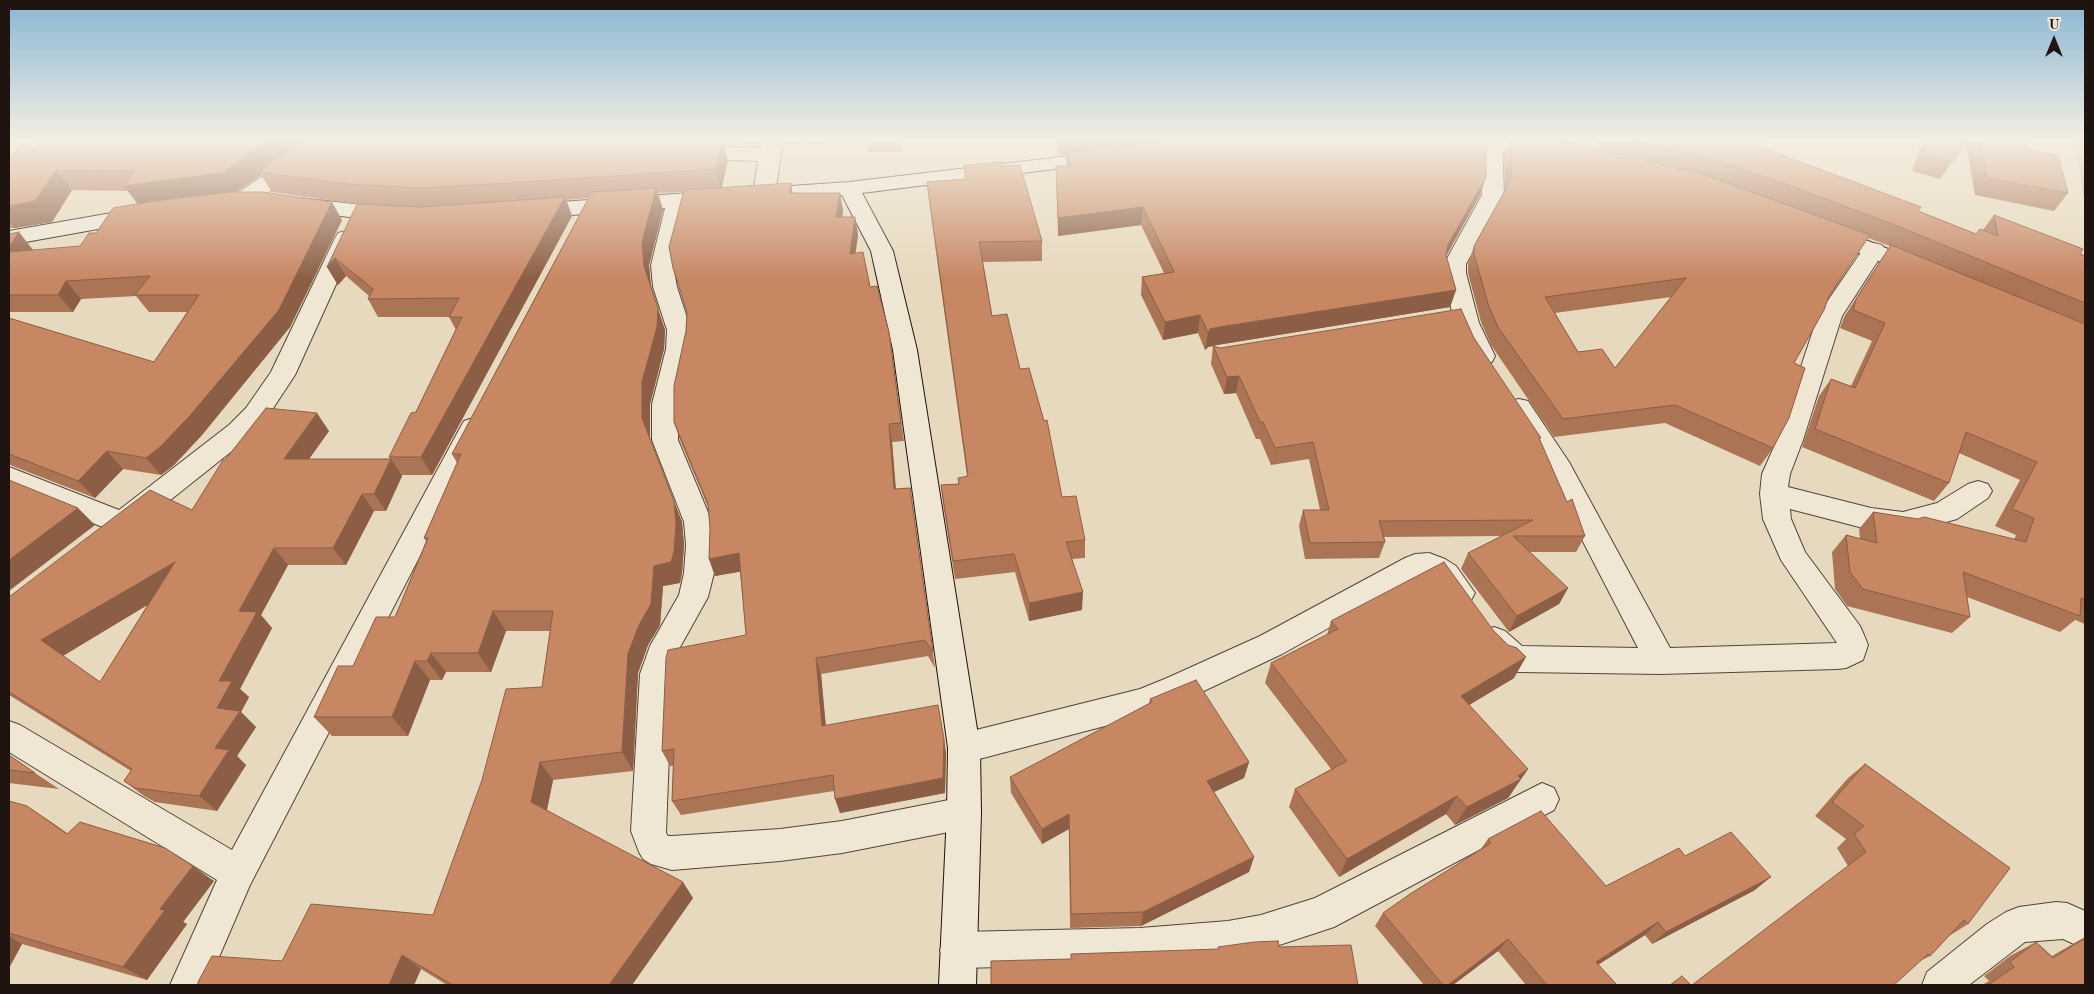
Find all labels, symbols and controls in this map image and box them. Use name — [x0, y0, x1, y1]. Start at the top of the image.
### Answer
north arrow — [2029, 15, 2079, 65]
text: U — [2048, 18, 2060, 32]

